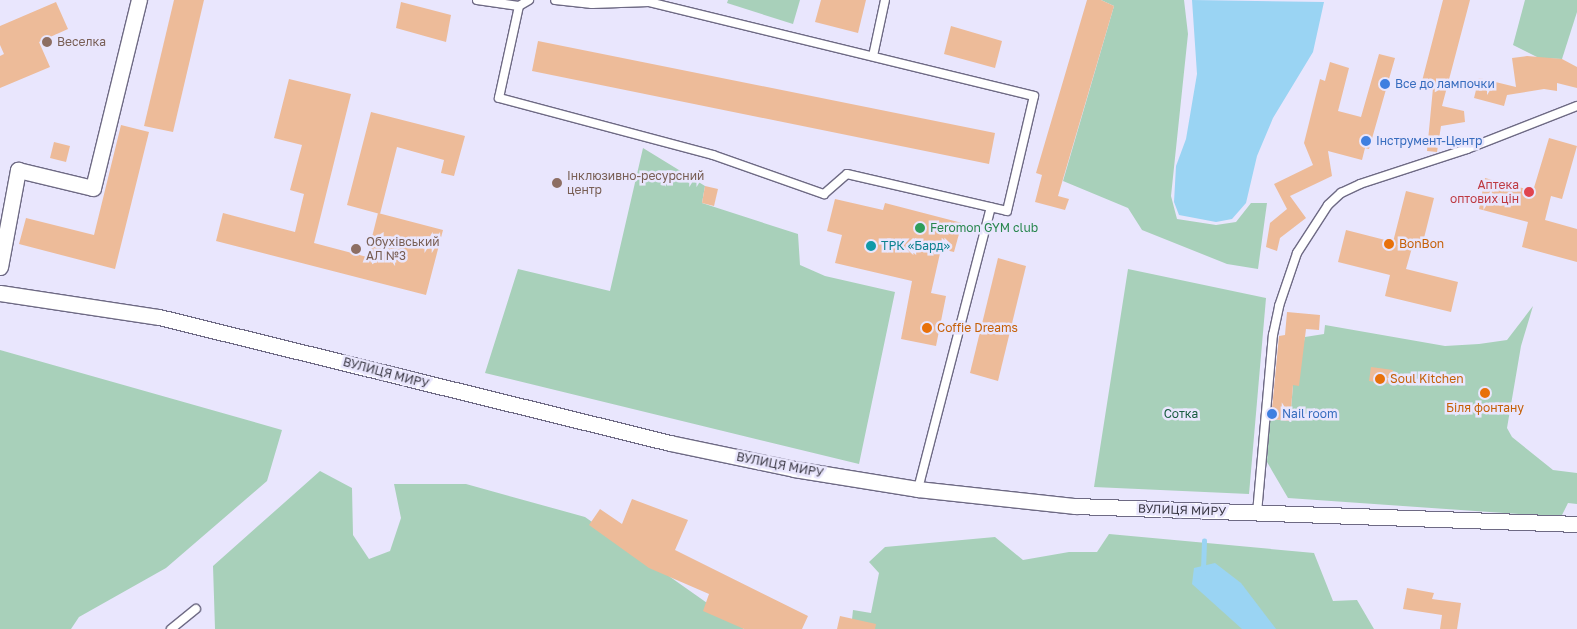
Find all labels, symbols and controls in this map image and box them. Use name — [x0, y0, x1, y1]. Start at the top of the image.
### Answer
place label: Веселка — [57, 35, 106, 49]
marker: Веселка — [41, 36, 53, 48]
place label: Все до лампочки — [1395, 77, 1495, 91]
marker: Все до лампочки — [1379, 78, 1391, 90]
place label: Інструмент-Центр — [1376, 134, 1482, 148]
marker: Інструмент-Центр — [1360, 135, 1372, 147]
place label: Інклюзивно-ресурсний центр — [567, 169, 704, 197]
marker: Інклюзивно-ресурсний центр — [551, 177, 563, 189]
place label: Аптека оптових цін — [1450, 178, 1519, 206]
marker: Аптека оптових цін — [1523, 186, 1535, 198]
place label: Feromon GYM club — [930, 221, 1038, 235]
marker: Feromon GYM club — [914, 222, 926, 234]
place label: Обухівський АЛ №3 — [366, 235, 440, 263]
place label: BonBon — [1399, 237, 1444, 251]
marker: BonBon — [1383, 238, 1395, 250]
place label: ТРК «Бард» — [881, 239, 950, 253]
marker: ТРК «Бард» — [865, 240, 877, 252]
marker: Обухівський АЛ №3 — [350, 243, 362, 255]
place label: Coffie Dreams — [937, 321, 1018, 335]
marker: Coffie Dreams — [921, 322, 933, 334]
street label: ВУЛИЦЯ МИРУ — [341, 355, 431, 391]
place label: Soul Kitchen — [1390, 372, 1464, 386]
marker: Soul Kitchen — [1374, 373, 1386, 385]
marker: Біля фонтану — [1479, 387, 1491, 399]
place label: Біля фонтану — [1446, 401, 1524, 415]
park label: Сотка — [1164, 407, 1198, 421]
place label: Nail room — [1282, 407, 1338, 421]
marker: Nail room — [1266, 408, 1278, 420]
street label: ВУЛИЦЯ МИРУ — [735, 450, 825, 480]
street label: ВУЛИЦЯ МИРУ — [1138, 501, 1226, 519]

